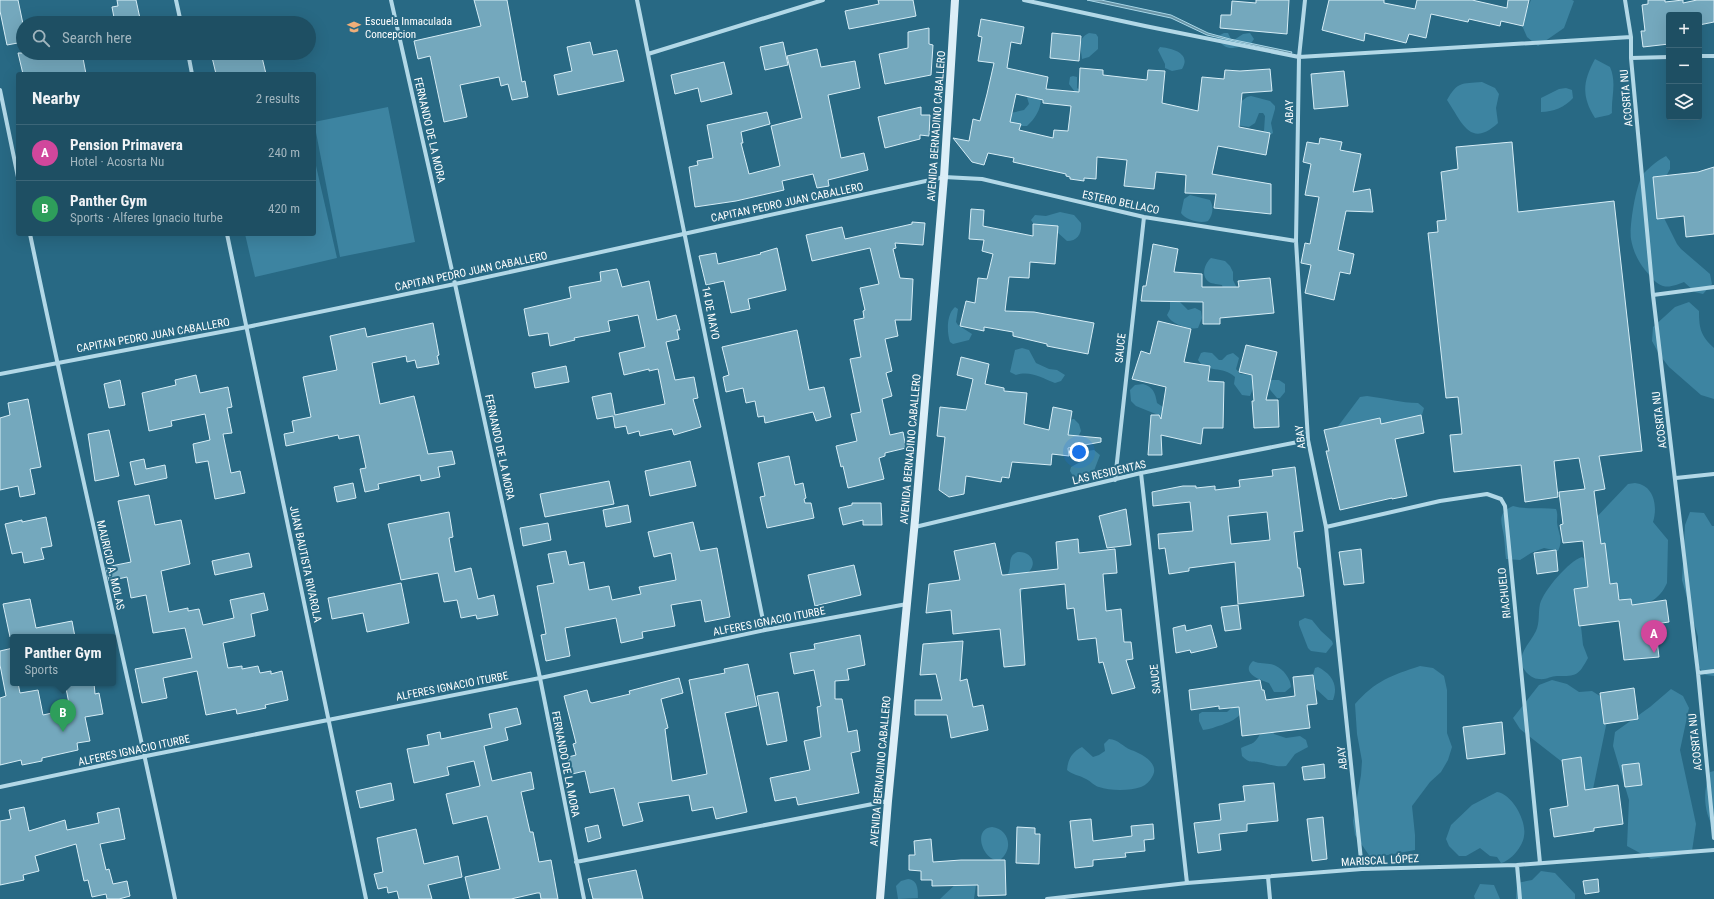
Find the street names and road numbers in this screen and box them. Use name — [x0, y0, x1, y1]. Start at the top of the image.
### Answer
street label: AVENIDA BERNADINO CABALLERO — [925, 50, 948, 202]
street label: ACOSRTA NU — [1618, 69, 1635, 127]
street label: FERNANDO DE LA MORA — [411, 76, 448, 185]
street label: ABAY — [1283, 100, 1296, 124]
street label: CAPITAN PEDRO JUAN CABALLERO — [710, 180, 864, 225]
street label: ESTERO BELLACO — [1081, 188, 1161, 217]
street label: CAPITAN PEDRO JUAN CABALLERO — [394, 249, 548, 294]
street label: 14 DE MAYO — [699, 285, 722, 341]
street label: CAPITAN PEDRO JUAN CABALLERO — [75, 316, 231, 355]
street label: SAUCE — [1112, 332, 1129, 364]
street label: AVENIDA BERNADINO CABALLERO — [897, 373, 924, 525]
street label: ACOSRTA NU — [1650, 391, 1669, 449]
street label: FERNANDO DE LA MORA — [482, 393, 517, 502]
street label: ABAY — [1293, 424, 1308, 450]
street label: LAS RESIDENTAS — [1071, 458, 1148, 487]
street label: JUAN BAUTISTA RIVAROLA — [287, 505, 324, 624]
street label: MAURICIO A. MOLAS — [94, 519, 127, 611]
street label: RIACHUELO — [1495, 567, 1514, 619]
street label: ALFERES IGNACIO ITURBE — [712, 604, 827, 639]
street label: SAUCE — [1147, 663, 1164, 694]
street label: ALFERES IGNACIO ITURBE — [395, 669, 510, 704]
street label: AVENIDA BERNADINO CABALLERO — [867, 695, 894, 847]
street label: FERNANDO DE LA MORA — [549, 710, 582, 819]
street label: ACOSRTA NU — [1686, 713, 1705, 771]
street label: ALFERES IGNACIO ITURBE — [77, 732, 192, 769]
street label: ABAY — [1335, 745, 1350, 771]
street label: MARISCAL LÓPEZ — [1341, 852, 1420, 869]

